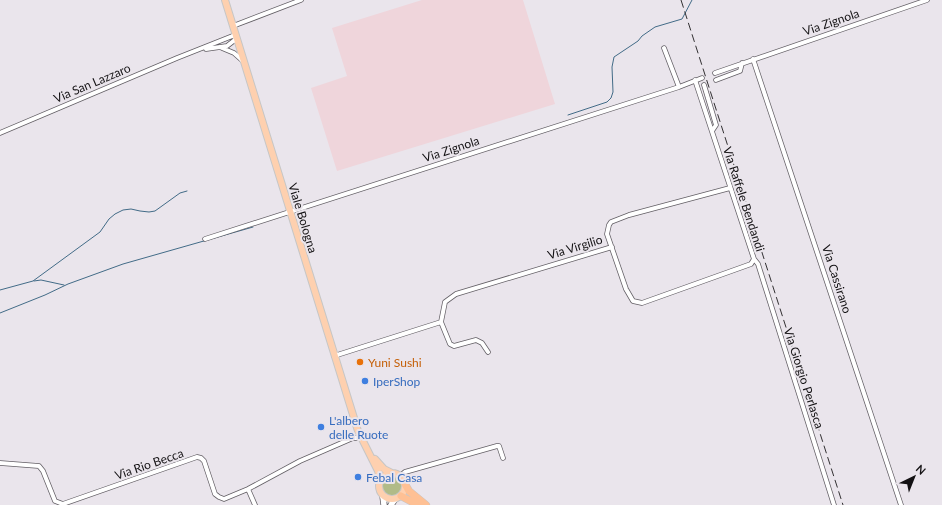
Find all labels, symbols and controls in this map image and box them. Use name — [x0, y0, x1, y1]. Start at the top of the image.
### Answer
street label: Via Zignola — [801, 5, 861, 39]
street label: Via San Lazzaro — [51, 60, 133, 106]
street label: Via Zignola — [421, 133, 481, 165]
street label: Via Raffele Bendandi — [720, 145, 768, 253]
street label: Viale Bologna — [285, 181, 321, 255]
street label: Via Virgilio — [546, 232, 604, 262]
street label: Via Cassirano — [819, 243, 855, 315]
street label: Via Giorgio Perlasca — [781, 326, 827, 430]
place label: Yuni Sushi — [368, 355, 422, 370]
marker: Yuni Sushi — [355, 357, 365, 367]
place label: IperShop — [373, 374, 421, 389]
marker: IperShop — [360, 376, 370, 386]
place label: L'albero delle Ruote — [329, 413, 388, 442]
marker: L'albero delle Ruote — [316, 422, 326, 432]
street label: Via Rio Becca — [113, 445, 185, 483]
north arrow — [894, 457, 934, 497]
text: N — [914, 462, 929, 477]
place label: Febal Casa — [366, 470, 422, 485]
marker: Febal Casa — [353, 472, 363, 482]

